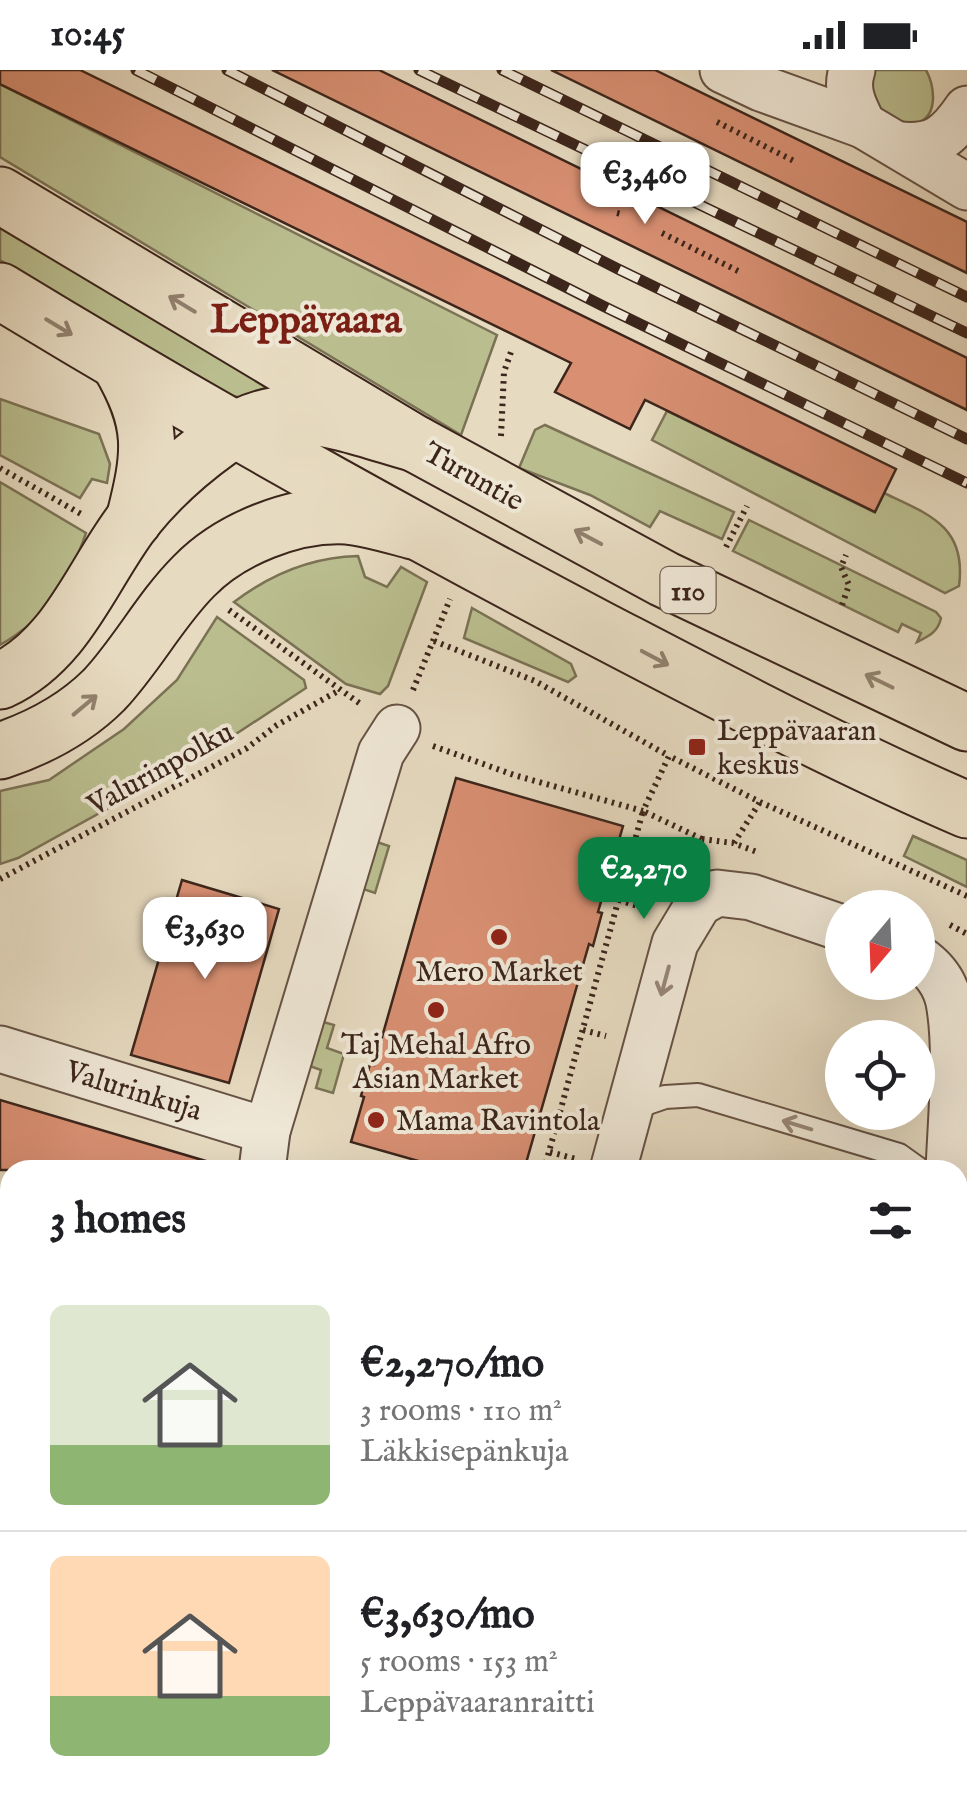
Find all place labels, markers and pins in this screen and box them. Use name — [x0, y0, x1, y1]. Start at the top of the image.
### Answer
pin: €3,460 — [564, 142, 726, 227]
place label: Leppävaaran keskus — [717, 713, 877, 785]
marker: Leppävaaran keskus — [686, 736, 708, 758]
pin: €2,270 — [563, 837, 725, 922]
pin: €3,630 — [124, 897, 286, 982]
marker: Mero Market — [488, 926, 510, 948]
place label: Mero Market — [415, 954, 583, 992]
marker: Taj Mehal Afro Asian Market — [425, 999, 447, 1021]
place label: Taj Mehal Afro Asian Market — [341, 1027, 531, 1099]
place label: Mama Ravintola — [396, 1103, 600, 1141]
marker: Mama Ravintola — [365, 1109, 387, 1131]

